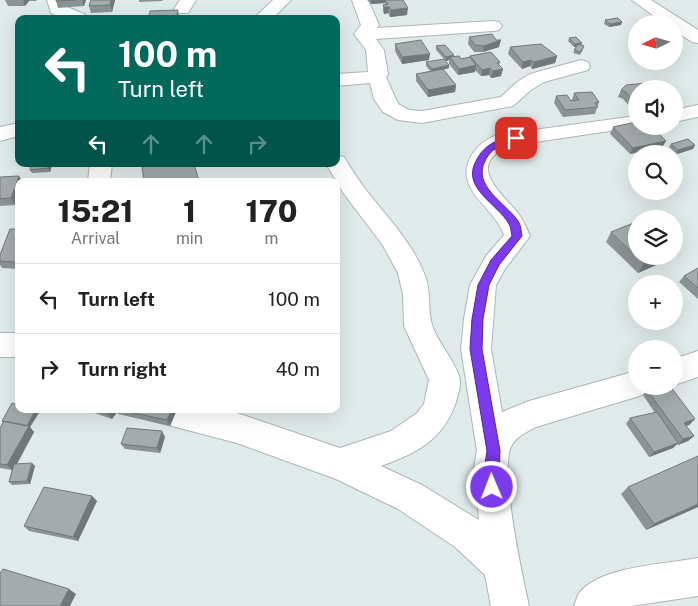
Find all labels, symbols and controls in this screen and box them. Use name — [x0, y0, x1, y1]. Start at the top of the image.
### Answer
north arrow — [628, 15, 682, 70]
map controls — [628, 15, 683, 395]
text: 100 m — [118, 34, 217, 75]
icon: left — [35, 35, 100, 100]
text: Turn left — [118, 76, 204, 102]
button: sound — [628, 80, 683, 135]
pin — [495, 117, 537, 159]
icon: arrive — [502, 124, 530, 152]
icon: left — [84, 130, 112, 158]
icon: ahead — [137, 130, 165, 158]
icon: ahead — [190, 130, 218, 158]
icon: right — [243, 130, 271, 158]
button: search — [628, 145, 683, 200]
text: 15:21 — [58, 193, 133, 229]
text: 1 — [183, 193, 196, 229]
text: 170 — [246, 193, 297, 229]
button: layers — [628, 210, 683, 265]
text: Arrival — [71, 229, 120, 248]
text: min — [176, 229, 203, 248]
text: m — [265, 229, 278, 248]
button: + — [628, 275, 683, 330]
icon: left — [35, 285, 63, 313]
text: Turn left — [78, 288, 155, 310]
text: 100 m — [268, 288, 320, 310]
button: − — [628, 340, 683, 395]
icon: right — [35, 355, 63, 383]
text: Turn right — [78, 358, 167, 380]
text: 40 m — [275, 358, 320, 380]
position arrow — [465, 460, 517, 512]

